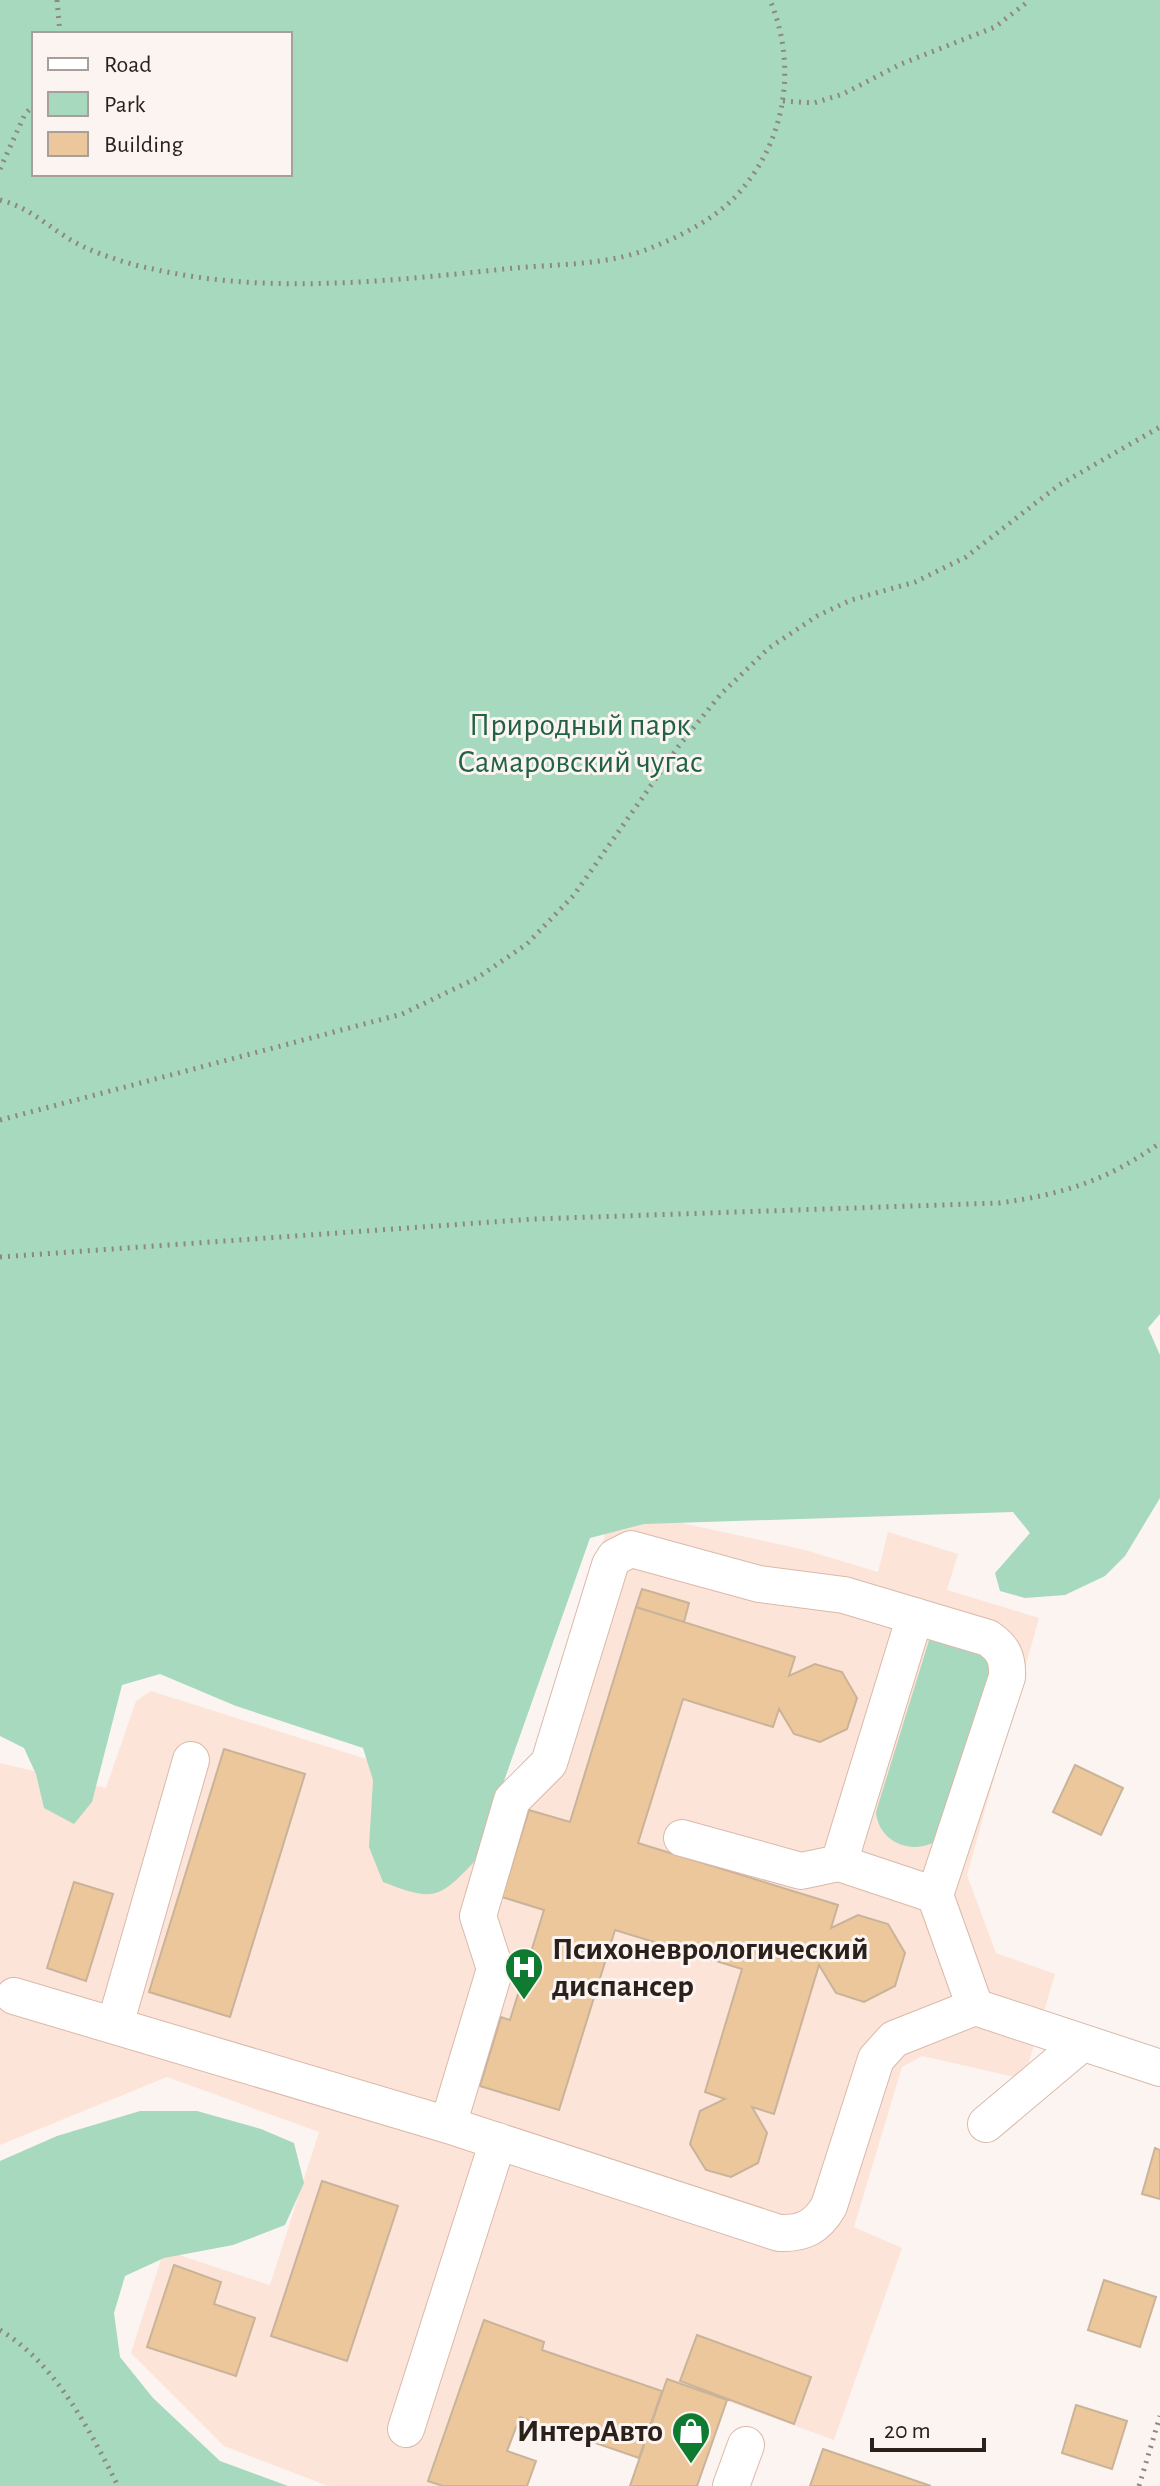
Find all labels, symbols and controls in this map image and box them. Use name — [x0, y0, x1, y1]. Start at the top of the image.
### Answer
legend — [32, 32, 292, 176]
text: Road — [104, 53, 152, 77]
text: Park — [104, 93, 145, 117]
text: Building — [104, 133, 183, 157]
park label: Природный парк Самаровский чугас — [457, 709, 703, 778]
place label: Психоневрологический диспансер — [552, 1933, 868, 2002]
hospital icon: Психоневрологический диспансер — [503, 1946, 545, 2001]
scale bar — [872, 2402, 984, 2452]
shop icon: ИнтерАвто — [670, 2410, 712, 2465]
place label: ИнтерАвто — [517, 2415, 663, 2447]
text: 20 m — [884, 2419, 931, 2443]

